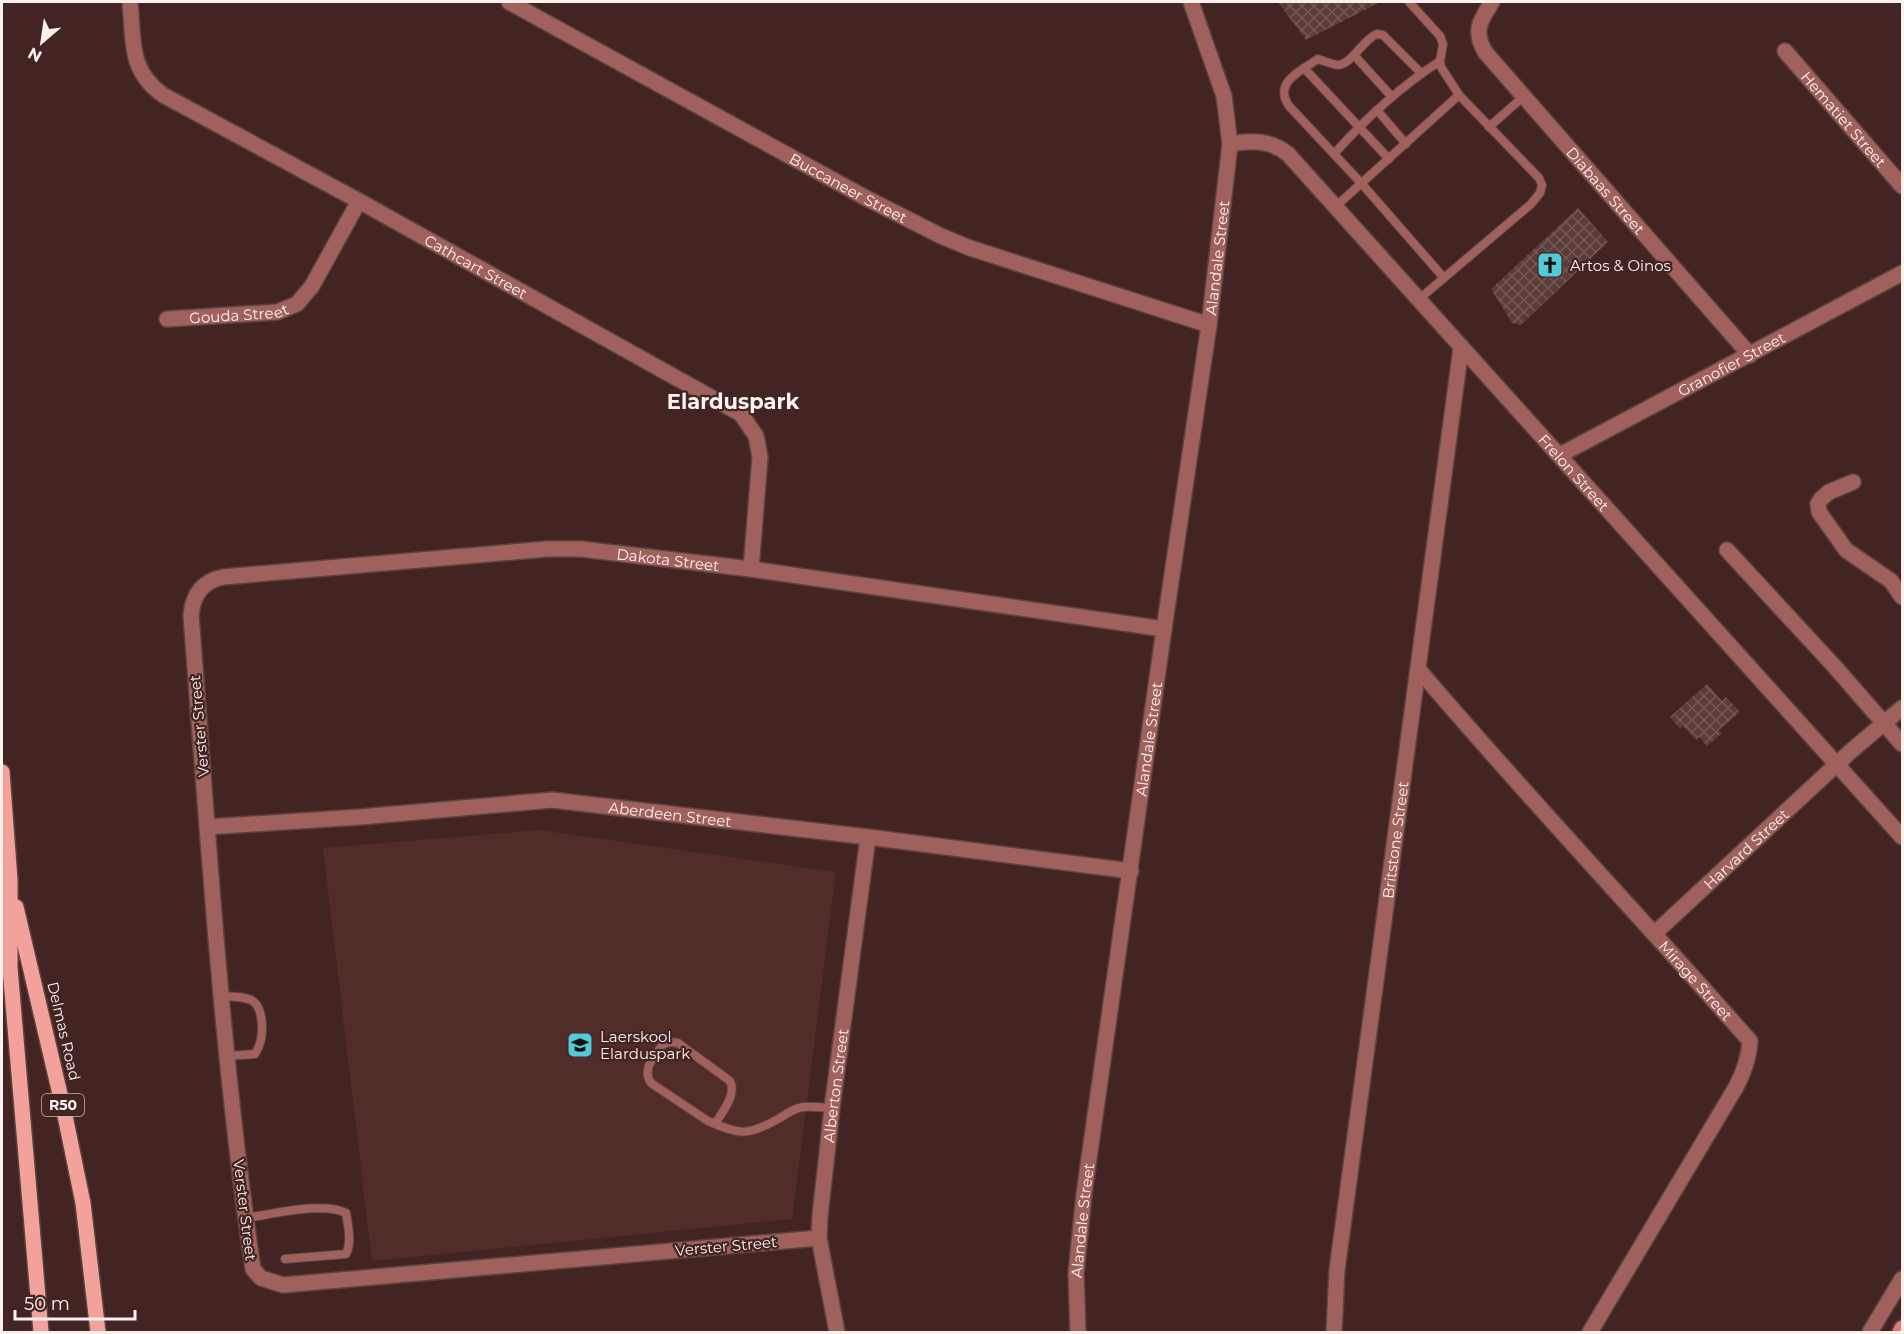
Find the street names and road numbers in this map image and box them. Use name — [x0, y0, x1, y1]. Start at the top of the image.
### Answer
street label: Hematiet Street — [1797, 67, 1891, 171]
street label: Diabaas Street — [1563, 143, 1649, 238]
street label: Buccaneer Street — [786, 148, 910, 227]
street label: Alandale Street — [1201, 199, 1233, 316]
street label: Cathcart Street — [421, 230, 531, 302]
street label: Gouda Street — [189, 299, 291, 327]
street label: Granofier Street — [1674, 328, 1788, 400]
street label: Frelon Street — [1535, 430, 1614, 515]
street label: Dakota Street — [616, 544, 720, 575]
street label: Verster Street — [185, 674, 213, 778]
street label: Alandale Street — [1131, 681, 1166, 797]
street label: Britstone Street — [1378, 780, 1412, 900]
street label: Aberdeen Street — [608, 797, 733, 830]
street label: Harvard Street — [1699, 804, 1792, 893]
street label: Mirage Street — [1655, 936, 1737, 1024]
street label: Delmas Road — [43, 980, 85, 1082]
street label: Alberton Street — [819, 1027, 852, 1144]
road number: R50 — [42, 1094, 84, 1116]
street label: Verster Street — [229, 1158, 261, 1262]
street label: Alandale Street — [1066, 1162, 1098, 1279]
street label: Verster Street — [674, 1232, 778, 1260]

